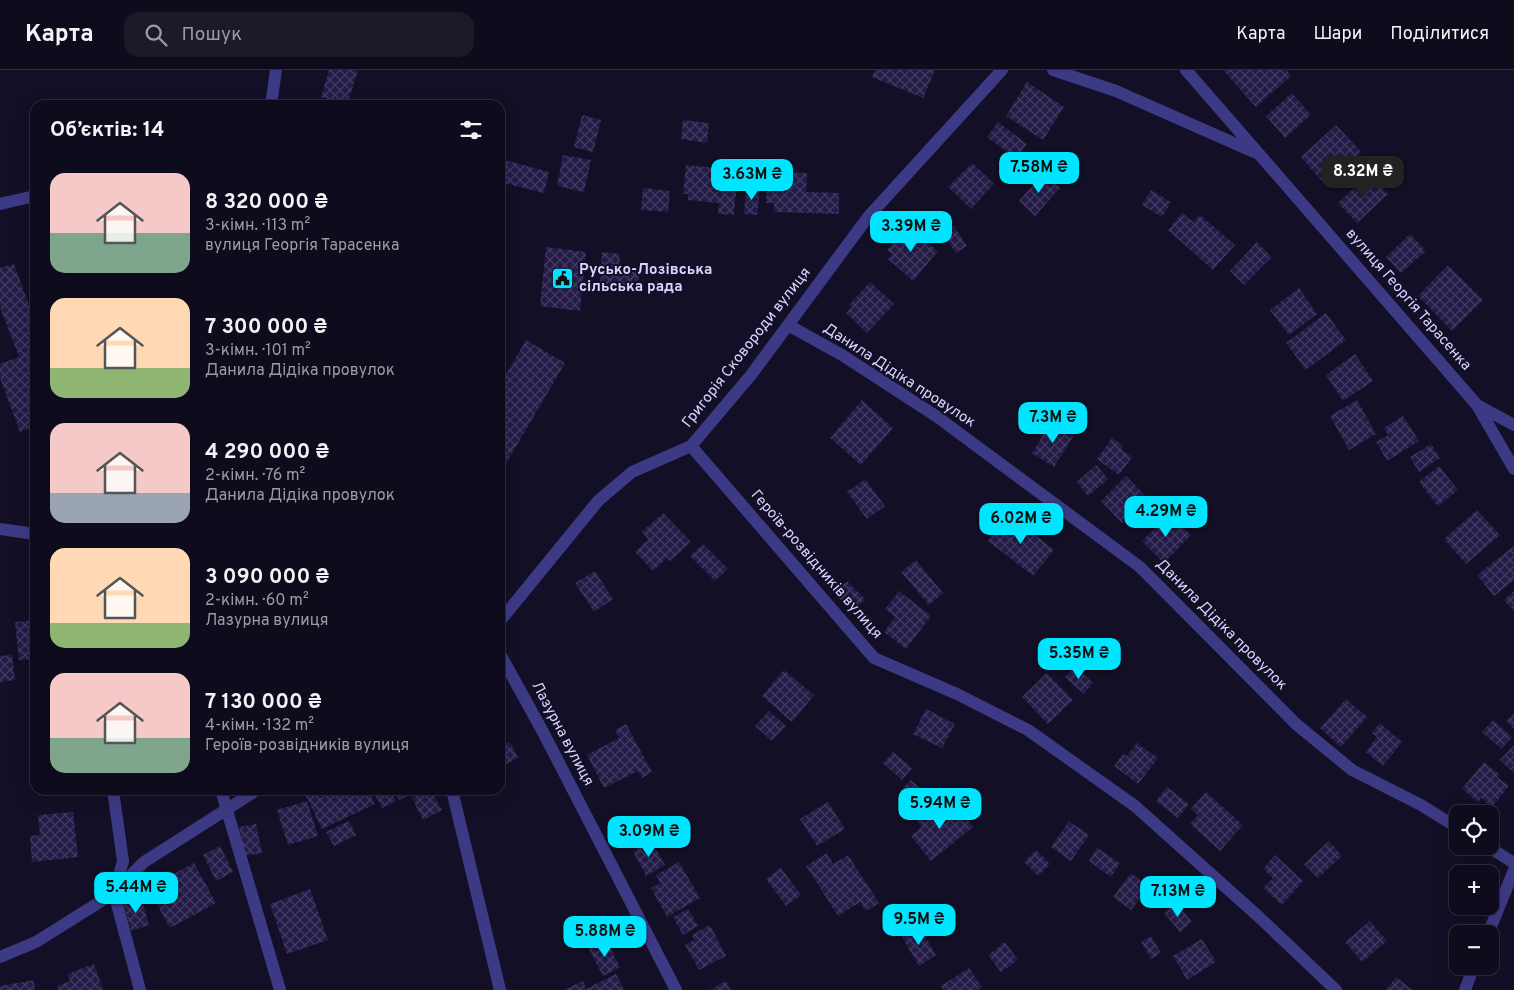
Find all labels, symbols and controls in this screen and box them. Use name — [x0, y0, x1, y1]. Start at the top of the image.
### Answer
search box — [124, 12, 474, 57]
text: Карта — [25, 20, 94, 50]
icon: search — [142, 21, 170, 49]
text: Пошук — [182, 23, 242, 47]
text: Карта — [1236, 23, 1285, 46]
text: Шари — [1313, 23, 1362, 46]
text: Поділитися — [1390, 23, 1489, 46]
icon: filters — [457, 116, 485, 144]
text: Об’єктів: 14 — [50, 117, 165, 144]
pin: 7.58M ₴ — [993, 152, 1085, 194]
pin: 8.32M ₴ — [1317, 156, 1409, 198]
pin: 3.63M ₴ — [706, 158, 798, 201]
text: 7.58M ₴ — [1010, 158, 1068, 178]
text: 8.32M ₴ — [1333, 162, 1393, 182]
text: 3.63M ₴ — [722, 165, 782, 185]
text: 8 320 000 ₴ — [205, 189, 328, 216]
icon: home — [90, 193, 150, 253]
pin: 3.39M ₴ — [865, 210, 957, 253]
text: 3-кімн. · 113 m² — [205, 216, 310, 236]
text: 3.39M ₴ — [881, 217, 941, 237]
street label: вулиця Георгія Тарасенка — [1341, 225, 1475, 375]
text: вулиця Георгія Тарасенка — [205, 236, 399, 256]
place label: Русько-Лозівська сільська рада — [579, 261, 712, 297]
street label: Григорія Сковороди вулиця — [679, 264, 815, 432]
public building icon: Русько-Лозівська сільська рада — [551, 267, 575, 291]
text: 7 300 000 ₴ — [205, 314, 327, 341]
icon: home — [90, 318, 150, 378]
street label: Данила Дідіка провулок — [819, 320, 979, 432]
text: 3-кімн. · 101 m² — [205, 341, 311, 361]
text: Данила Дідіка провулок — [205, 361, 395, 381]
pin: 7.3M ₴ — [1012, 402, 1094, 444]
text: 7.3M ₴ — [1029, 408, 1077, 428]
text: 4 290 000 ₴ — [205, 439, 329, 466]
icon: home — [90, 443, 150, 503]
text: 2-кімн. · 76 m² — [205, 466, 305, 486]
text: Данила Дідіка провулок — [205, 486, 395, 506]
street label: Героїв-розвідників вулиця — [746, 487, 886, 643]
pin: 4.29M ₴ — [1120, 496, 1212, 538]
pin: 6.02M ₴ — [975, 502, 1067, 545]
text: 4.29M ₴ — [1135, 502, 1197, 522]
text: 6.02M ₴ — [990, 509, 1052, 529]
street label: Данила Дідіка провулок — [1151, 555, 1291, 695]
text: 3 090 000 ₴ — [205, 564, 329, 591]
icon: home — [90, 568, 150, 628]
text: 2-кімн. · 60 m² — [205, 591, 309, 611]
text: Лазурна вулиця — [205, 611, 328, 631]
pin: 5.35M ₴ — [1033, 638, 1125, 680]
text: 5.35M ₴ — [1049, 644, 1109, 664]
street label: Лазурна вулиця — [526, 678, 598, 790]
text: 7 130 000 ₴ — [205, 689, 322, 716]
icon: home — [90, 693, 150, 753]
text: 4-кімн. · 132 m² — [205, 716, 314, 736]
text: Героїв-розвідників вулиця — [205, 736, 409, 756]
pin: 5.94M ₴ — [894, 788, 986, 830]
text: 5.94M ₴ — [909, 794, 971, 814]
map controls — [1449, 805, 1499, 975]
button: locate — [1449, 805, 1499, 855]
pin: 3.09M ₴ — [603, 816, 695, 858]
text: 3.09M ₴ — [619, 822, 679, 842]
button: + — [1449, 865, 1499, 915]
pin: 5.44M ₴ — [90, 872, 182, 914]
pin: 7.13M ₴ — [1132, 876, 1224, 918]
text: 5.44M ₴ — [105, 878, 167, 898]
text: 7.13M ₴ — [1151, 882, 1205, 902]
pin: 9.5M ₴ — [878, 904, 960, 946]
text: 9.5M ₴ — [894, 910, 944, 930]
pin: 5.88M ₴ — [559, 916, 651, 958]
text: 5.88M ₴ — [574, 922, 636, 942]
button: − — [1449, 925, 1499, 975]

